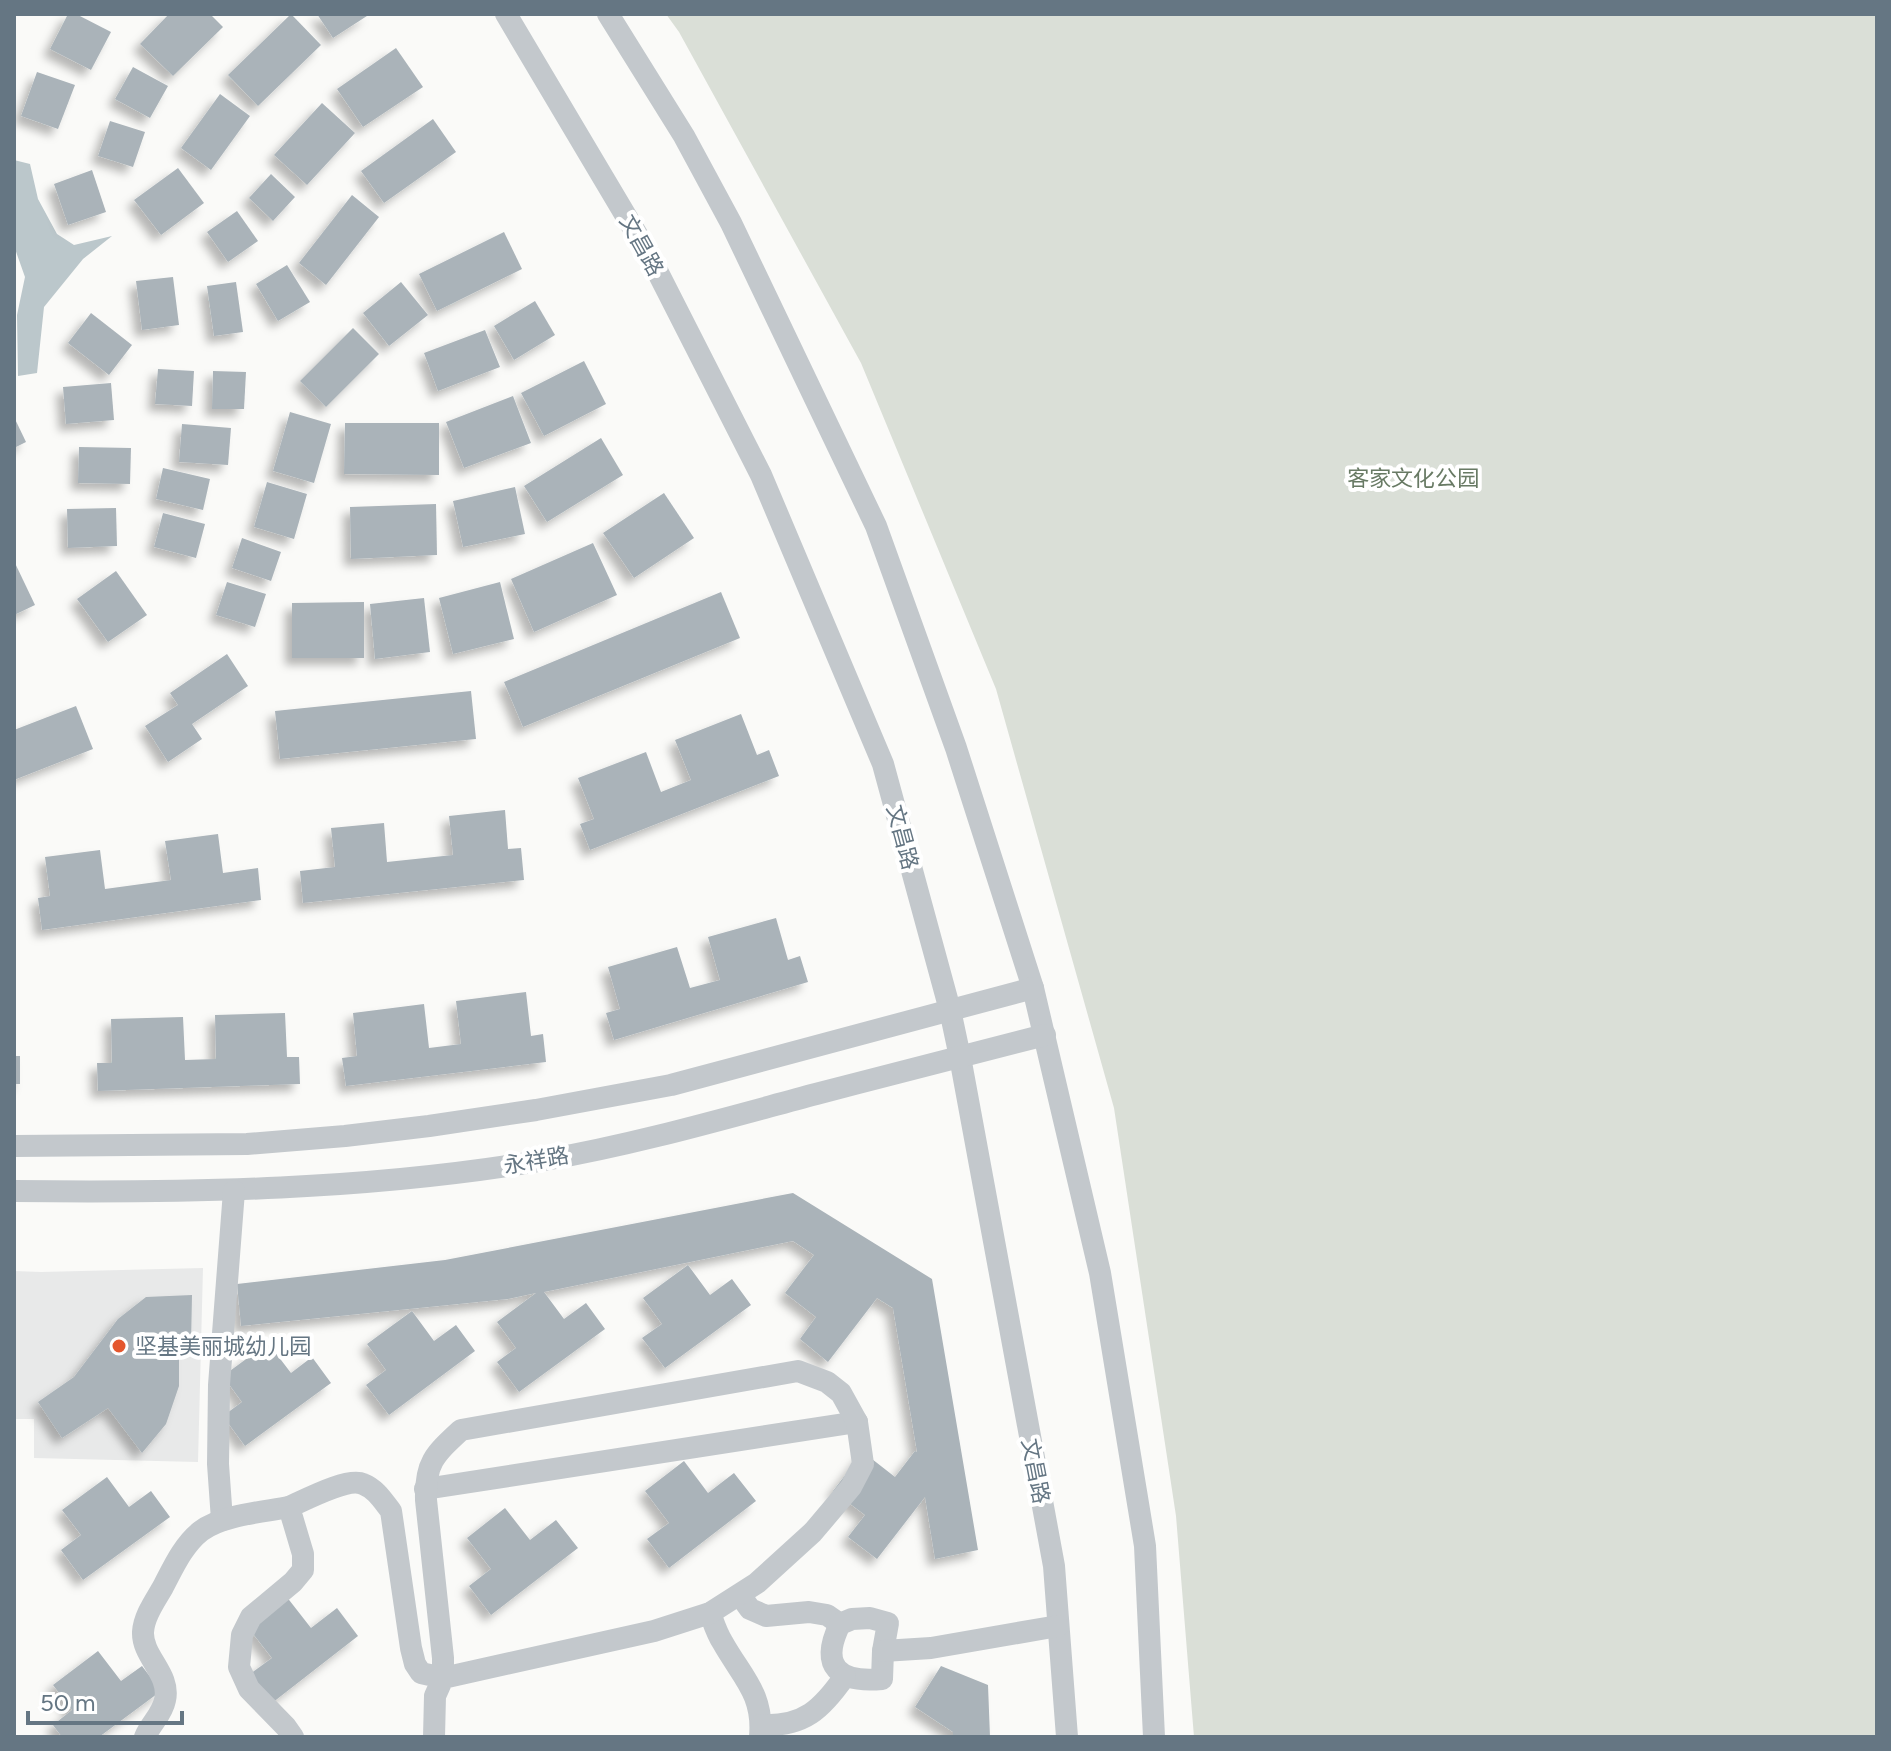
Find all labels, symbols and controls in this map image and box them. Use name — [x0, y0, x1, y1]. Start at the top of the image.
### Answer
street label: 文昌路 — [614, 210, 669, 281]
park label: 客家文化公园 — [1347, 465, 1479, 492]
street label: 文昌路 — [881, 802, 924, 873]
street label: 永祥路 — [501, 1141, 571, 1180]
place label: 坚基美丽城幼儿园 — [135, 1333, 311, 1360]
marker: 坚基美丽城幼儿园 — [110, 1337, 128, 1355]
street label: 文昌路 — [1016, 1436, 1055, 1506]
scale bar — [28, 1675, 182, 1725]
text: 50 m — [40, 1688, 96, 1717]

